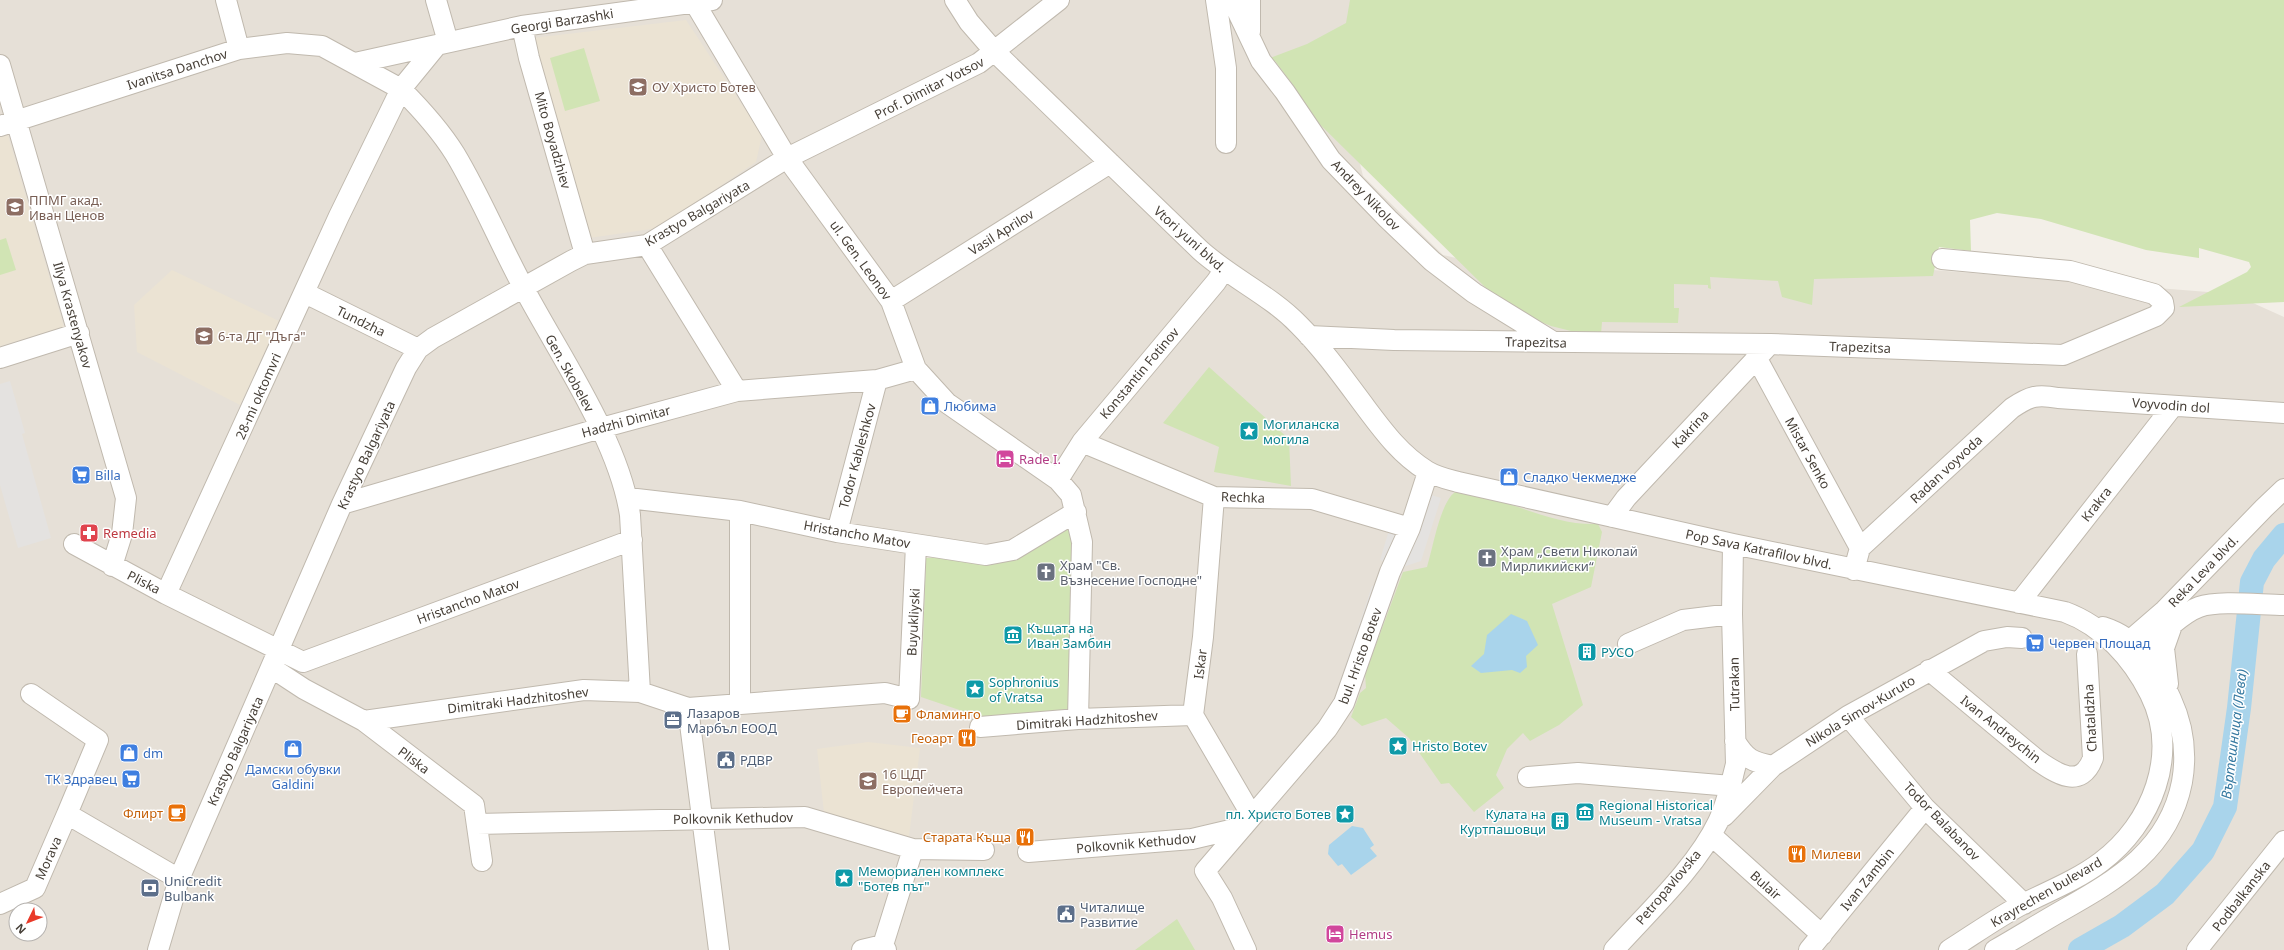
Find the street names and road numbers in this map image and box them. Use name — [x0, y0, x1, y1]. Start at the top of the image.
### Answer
street label: Georgi Barzashki — [509, 4, 615, 38]
street label: Ivanitsa Danchov — [124, 44, 230, 94]
street label: Prof. Dimitar Yotsov — [871, 52, 987, 123]
street label: Mito Boyadzhiev — [531, 89, 576, 191]
street label: Andrey Nikolov — [1328, 156, 1405, 235]
street label: Krastyo Balgariyata — [641, 176, 753, 250]
street label: Vtori yuni blvd. — [1150, 202, 1230, 276]
street label: Vasil Aprilov — [965, 205, 1037, 259]
street label: ul. Gen. Leonov — [826, 217, 896, 304]
street label: Iliya Krastenyakov — [49, 260, 97, 371]
street label: Tundzha — [334, 301, 388, 341]
street label: Konstantin Fotinov — [1095, 323, 1183, 423]
street label: Gen. Skobelev — [541, 331, 599, 415]
street label: Trapezitsa — [1505, 332, 1567, 352]
street label: Trapezitsa — [1829, 337, 1891, 357]
street label: 28-mi oktomvri — [231, 350, 285, 442]
street label: Voyvodin dol — [2131, 393, 2211, 417]
street label: Krastyo Balgariyata — [333, 398, 399, 512]
street label: Hadzhi Dimitar — [579, 400, 673, 442]
street label: Todor Kableshkov — [834, 401, 880, 511]
street label: Kakrina — [1668, 406, 1712, 452]
street label: Mistar Senko — [1781, 414, 1835, 492]
street label: Radan voyvoda — [1906, 431, 1986, 507]
street label: Krakra — [2077, 483, 2115, 525]
street label: Rechka — [1221, 487, 1265, 507]
street label: Hristancho Matov — [802, 516, 912, 552]
street label: Pop Sava Katrafilov blvd. — [1684, 525, 1834, 573]
street label: Reka Leva blvd. — [2164, 531, 2242, 611]
street label: Pliska — [124, 566, 164, 598]
street label: Hristancho Matov — [414, 574, 522, 628]
street label: Buyukliyski — [902, 588, 924, 656]
street label: bul. Hristo Botev — [1334, 605, 1386, 707]
street label: Iskar — [1189, 647, 1211, 680]
street label: Tutrakan — [1725, 657, 1743, 711]
street label: Nikola Simov-Kuruto — [1802, 671, 1918, 751]
street label: Dimitraki Hadzhitoshev — [446, 682, 590, 718]
street label: Chataldzha — [2079, 683, 2101, 753]
street label: Ivan Andreychin — [1957, 691, 2045, 767]
street label: Krastyo Balgariyata — [203, 693, 267, 809]
street label: Dimitraki Hadzhitoshev — [1016, 706, 1159, 734]
street label: Pliska — [395, 742, 433, 778]
street label: Todor Balabanov — [1900, 778, 1984, 864]
street label: Polkovnik Kethudov — [673, 808, 794, 828]
street label: Polkovnik Kethudov — [1075, 829, 1197, 857]
street label: Morava — [30, 833, 66, 883]
street label: Ivan Zambin — [1836, 844, 1898, 914]
street label: Petropavlovska — [1631, 846, 1705, 928]
street label: Krayrechen bulevard — [1987, 853, 2105, 931]
street label: Podbalkanska — [2208, 857, 2274, 935]
street label: Bulair — [1747, 866, 1786, 904]

